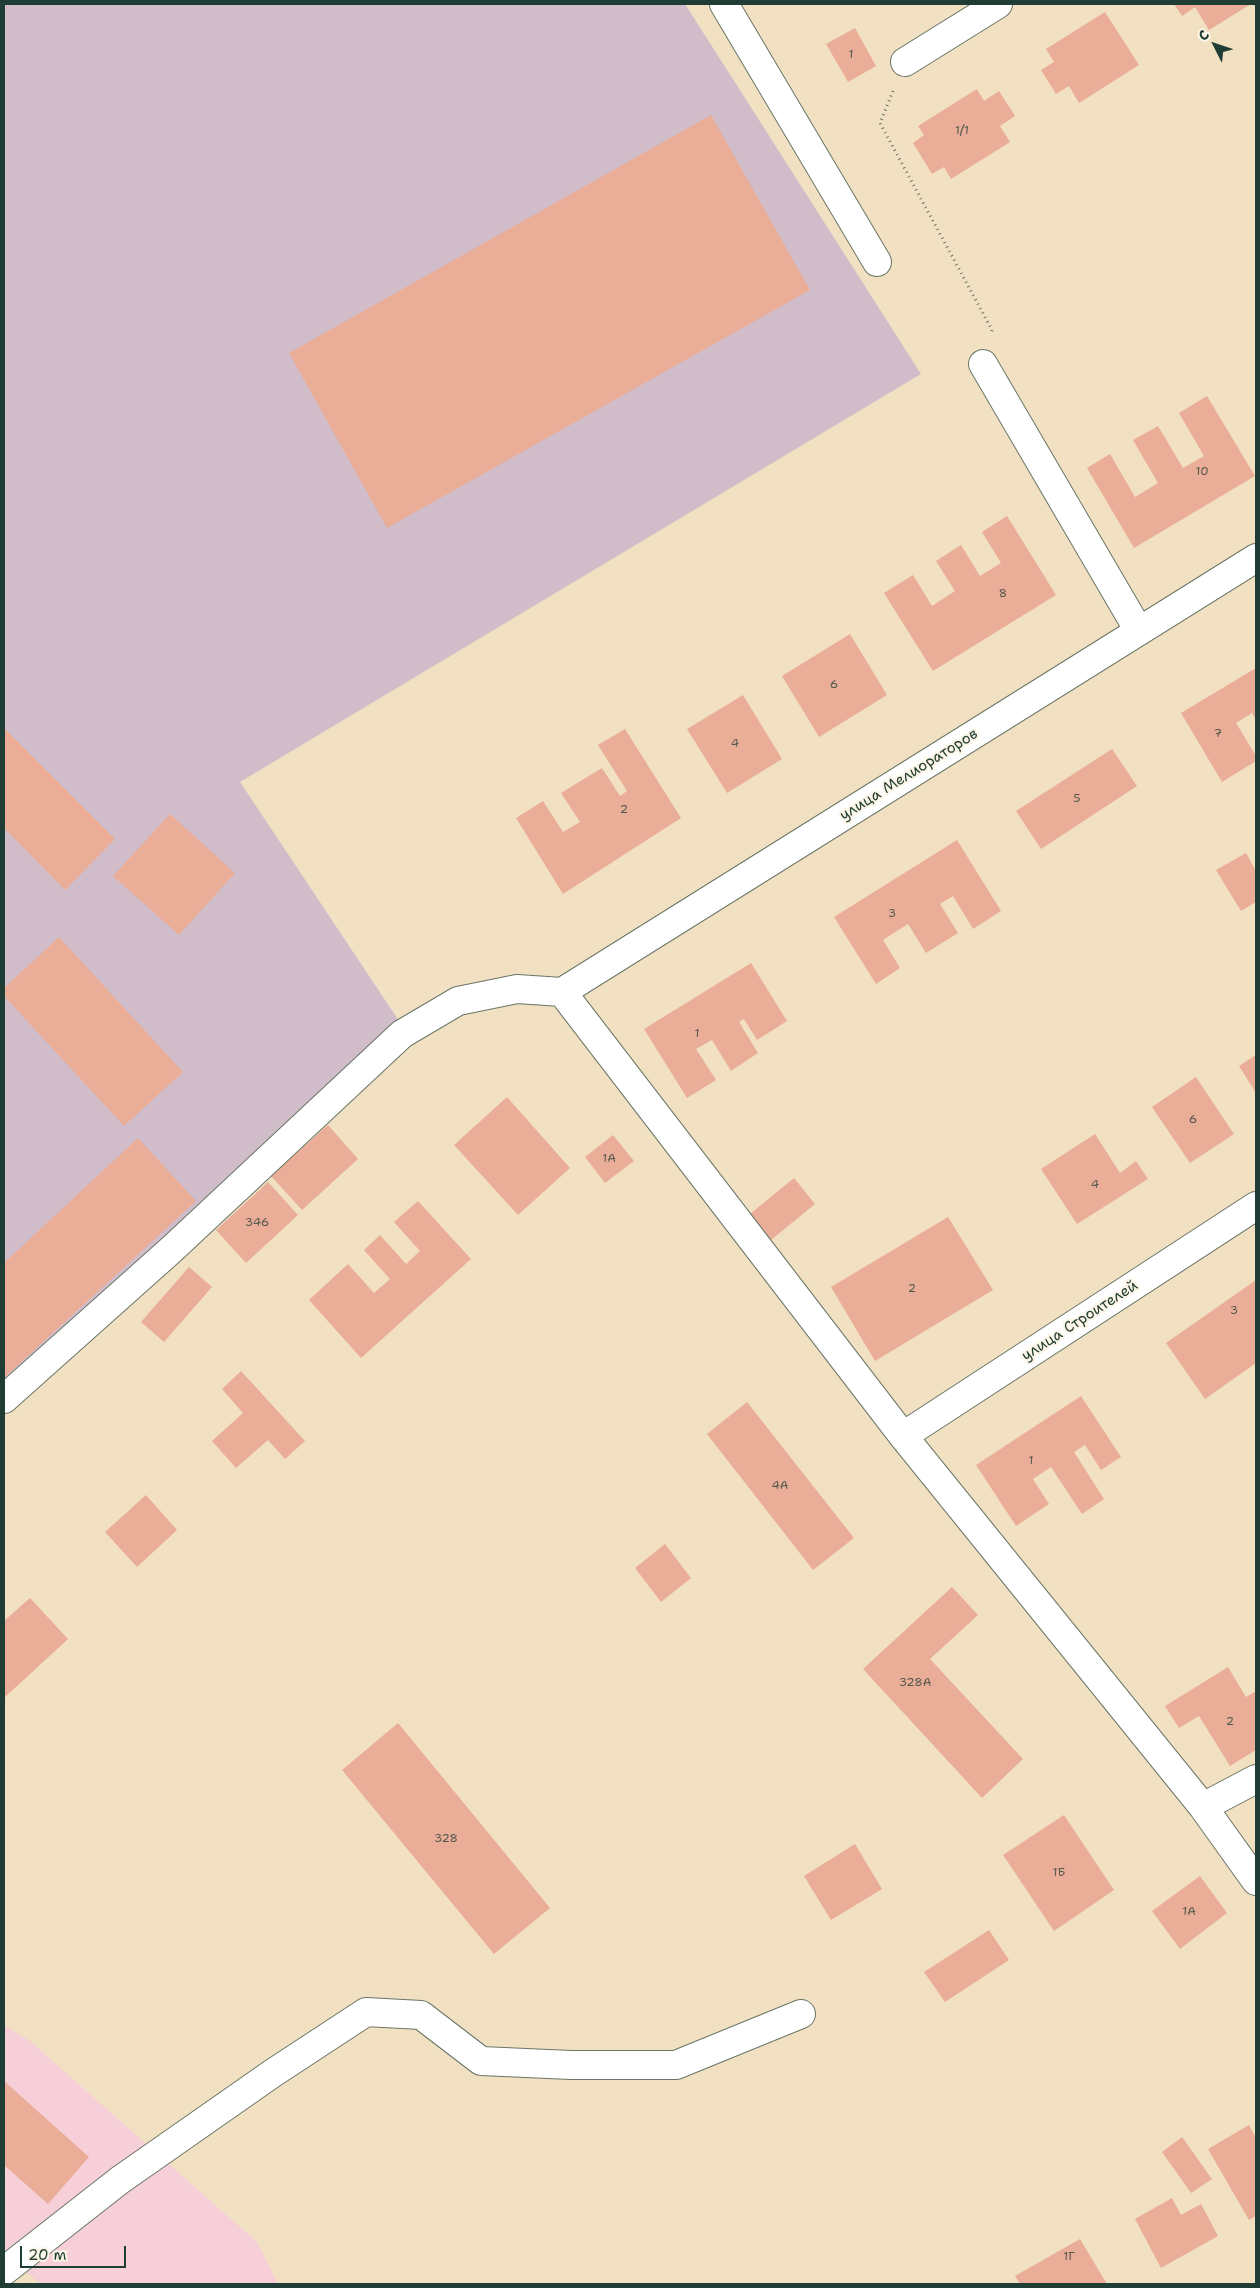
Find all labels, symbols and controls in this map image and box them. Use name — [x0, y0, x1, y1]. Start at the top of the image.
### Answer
north arrow — [1190, 20, 1240, 70]
text: С — [1194, 26, 1213, 44]
house number: 1 — [848, 48, 854, 62]
house number: 1/1 — [955, 124, 969, 138]
house number: 10 — [1195, 465, 1209, 479]
house number: 8 — [999, 587, 1007, 601]
house number: 6 — [830, 678, 838, 692]
street label: улица Мелиораторов — [837, 725, 981, 825]
house number: 7 — [1214, 727, 1222, 741]
house number: 4 — [731, 737, 739, 751]
house number: 5 — [1073, 792, 1081, 806]
house number: 2 — [620, 803, 628, 817]
house number: 3 — [888, 907, 896, 921]
house number: 1 — [694, 1027, 700, 1041]
house number: 6 — [1189, 1113, 1197, 1127]
house number: 1А — [602, 1152, 616, 1166]
house number: 4 — [1091, 1178, 1099, 1192]
house number: 346 — [245, 1216, 269, 1230]
street label: улица Строителей — [1019, 1277, 1141, 1365]
house number: 2 — [908, 1282, 916, 1296]
house number: 3 — [1230, 1304, 1238, 1318]
house number: 1 — [1028, 1454, 1034, 1468]
house number: 4А — [771, 1479, 789, 1493]
house number: 328А — [899, 1676, 931, 1690]
house number: 2 — [1226, 1715, 1234, 1729]
house number: 328 — [434, 1832, 458, 1846]
house number: 1Б — [1053, 1866, 1065, 1880]
house number: 1А — [1182, 1905, 1196, 1919]
scale bar — [22, 2236, 129, 2268]
text: 20 m — [28, 2245, 67, 2265]
house number: 1Г — [1063, 2250, 1075, 2264]

